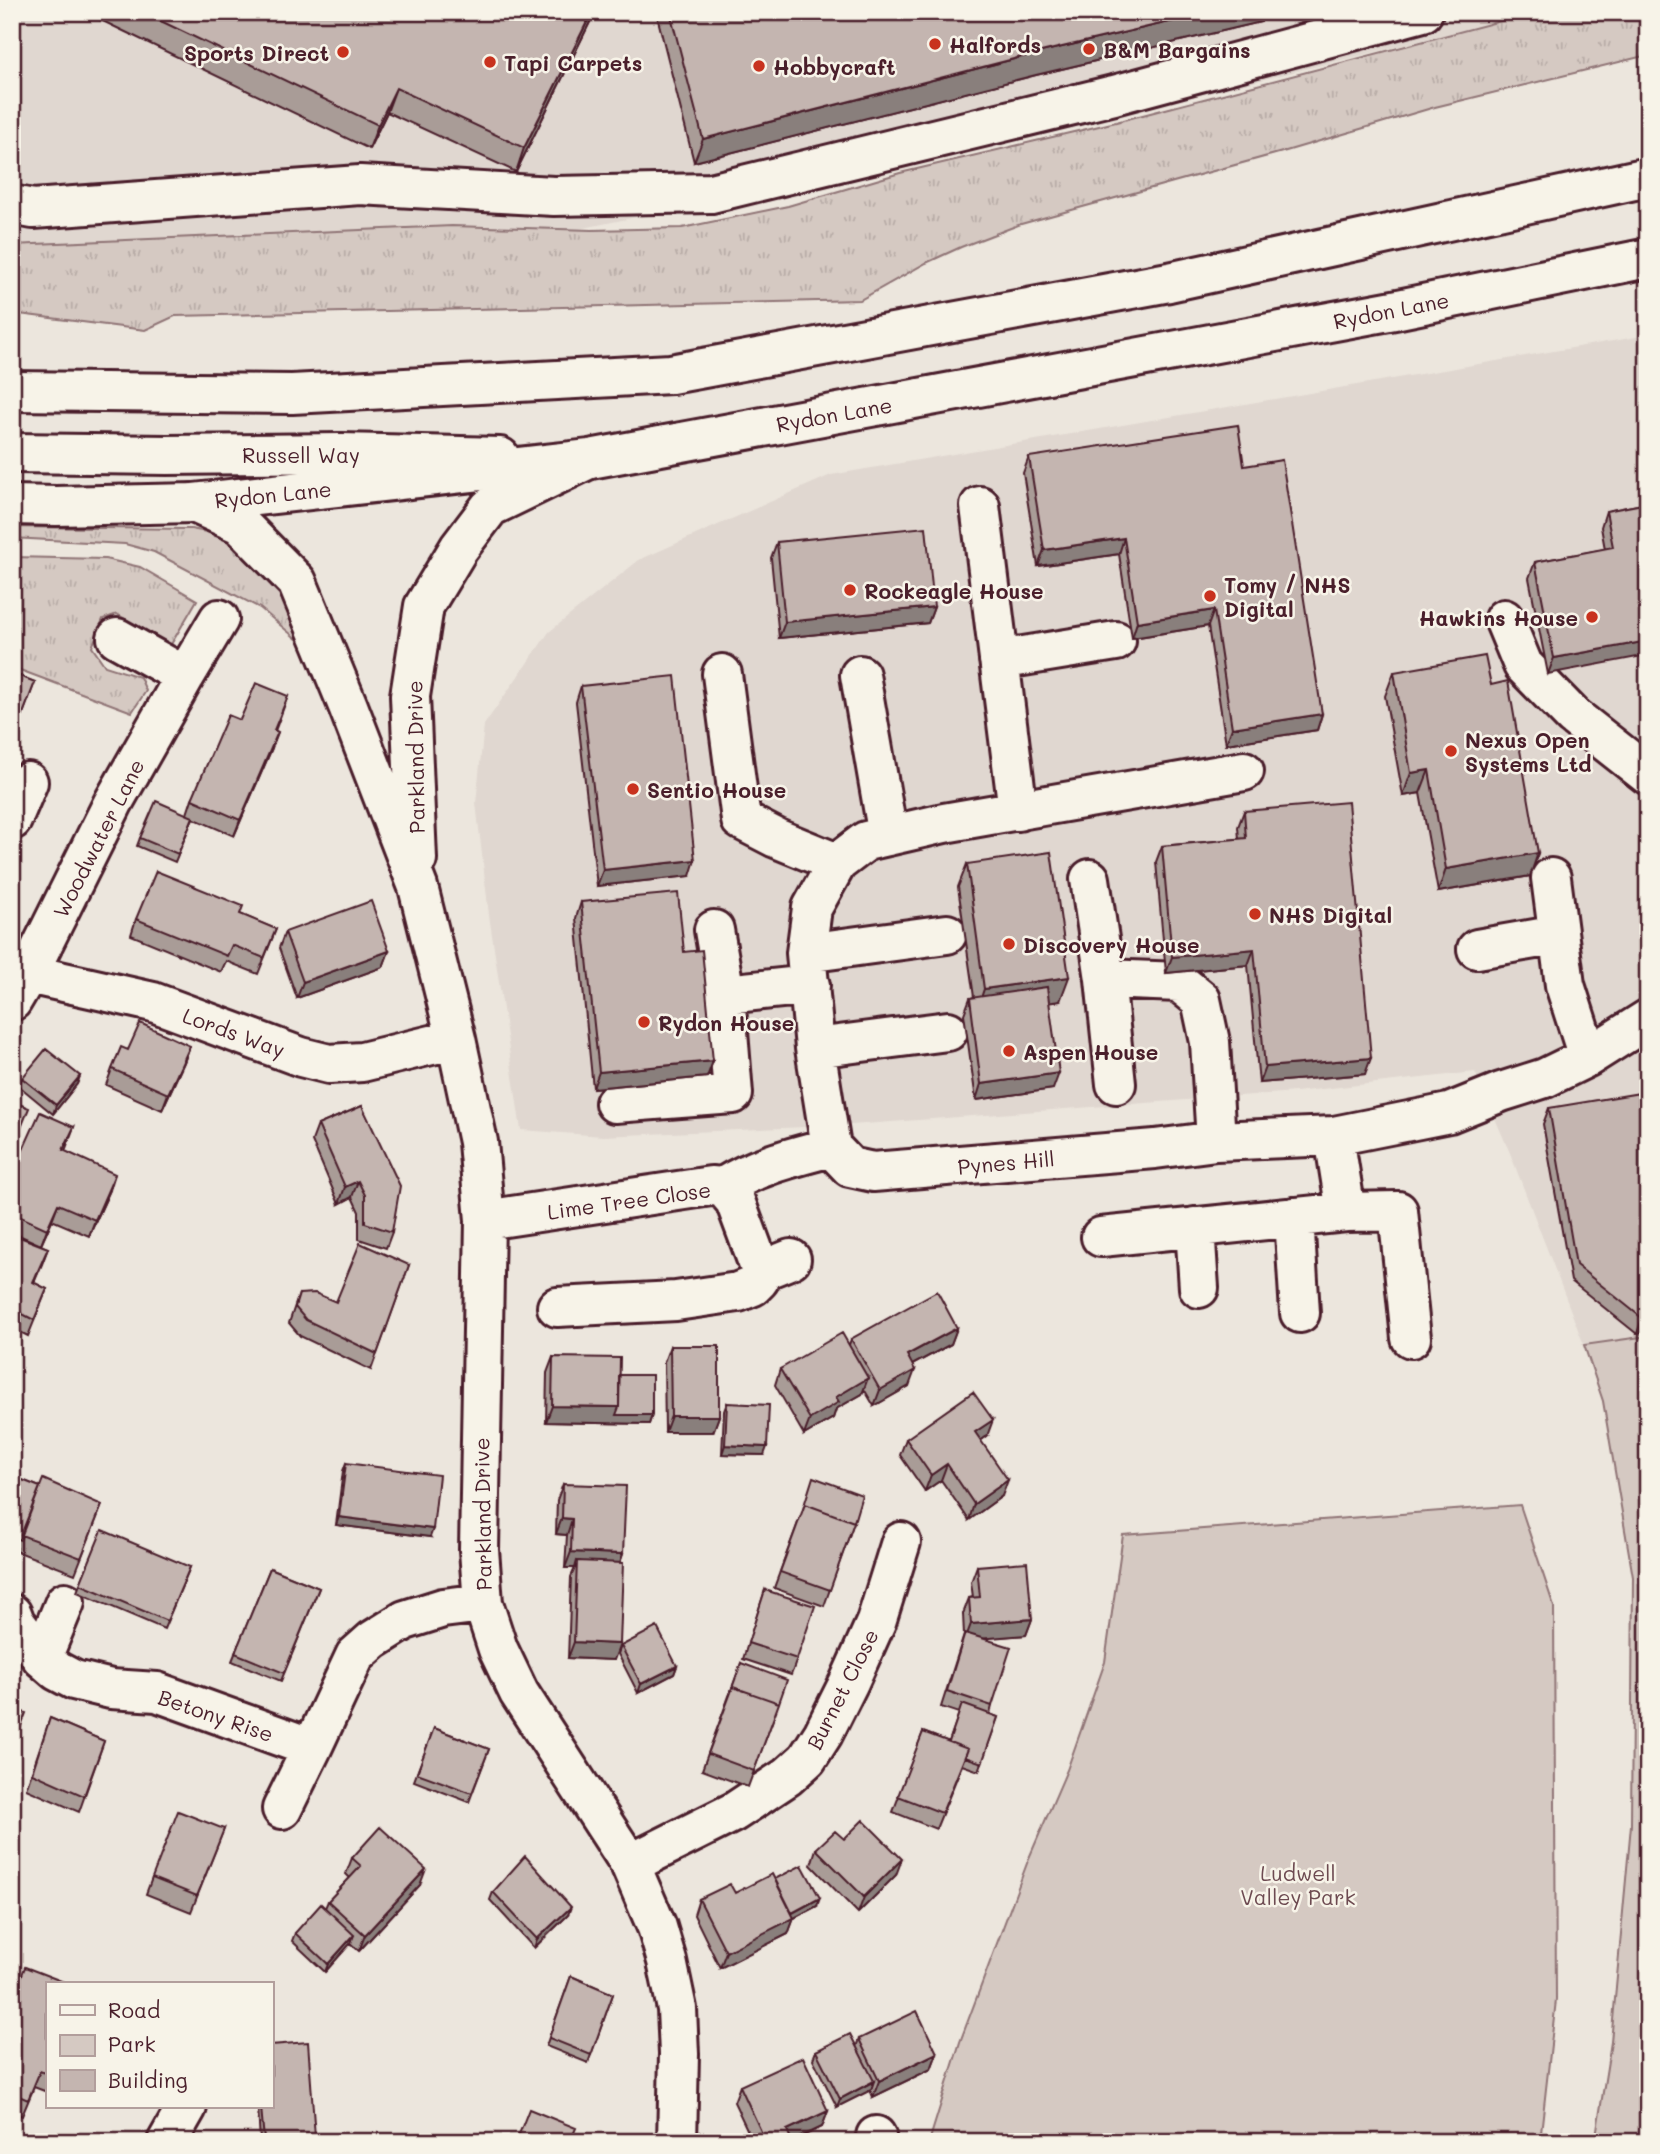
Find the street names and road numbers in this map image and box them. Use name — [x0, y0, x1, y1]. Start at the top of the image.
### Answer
street label: Rydon Lane — [1331, 286, 1451, 334]
street label: Rydon Lane — [774, 391, 894, 437]
street label: Russell Way — [242, 441, 360, 468]
street label: Rydon Lane — [213, 474, 333, 514]
street label: Parkland Drive — [400, 680, 430, 834]
street label: Woodwater Lane — [46, 754, 150, 922]
street label: Lords Way — [179, 1001, 289, 1063]
street label: Pynes Hill — [956, 1144, 1056, 1180]
street label: Lime Tree Close — [546, 1175, 712, 1225]
street label: Parkland Drive — [467, 1437, 497, 1591]
street label: Burnet Close — [800, 1624, 884, 1754]
street label: Betony Rise — [155, 1683, 277, 1747]

